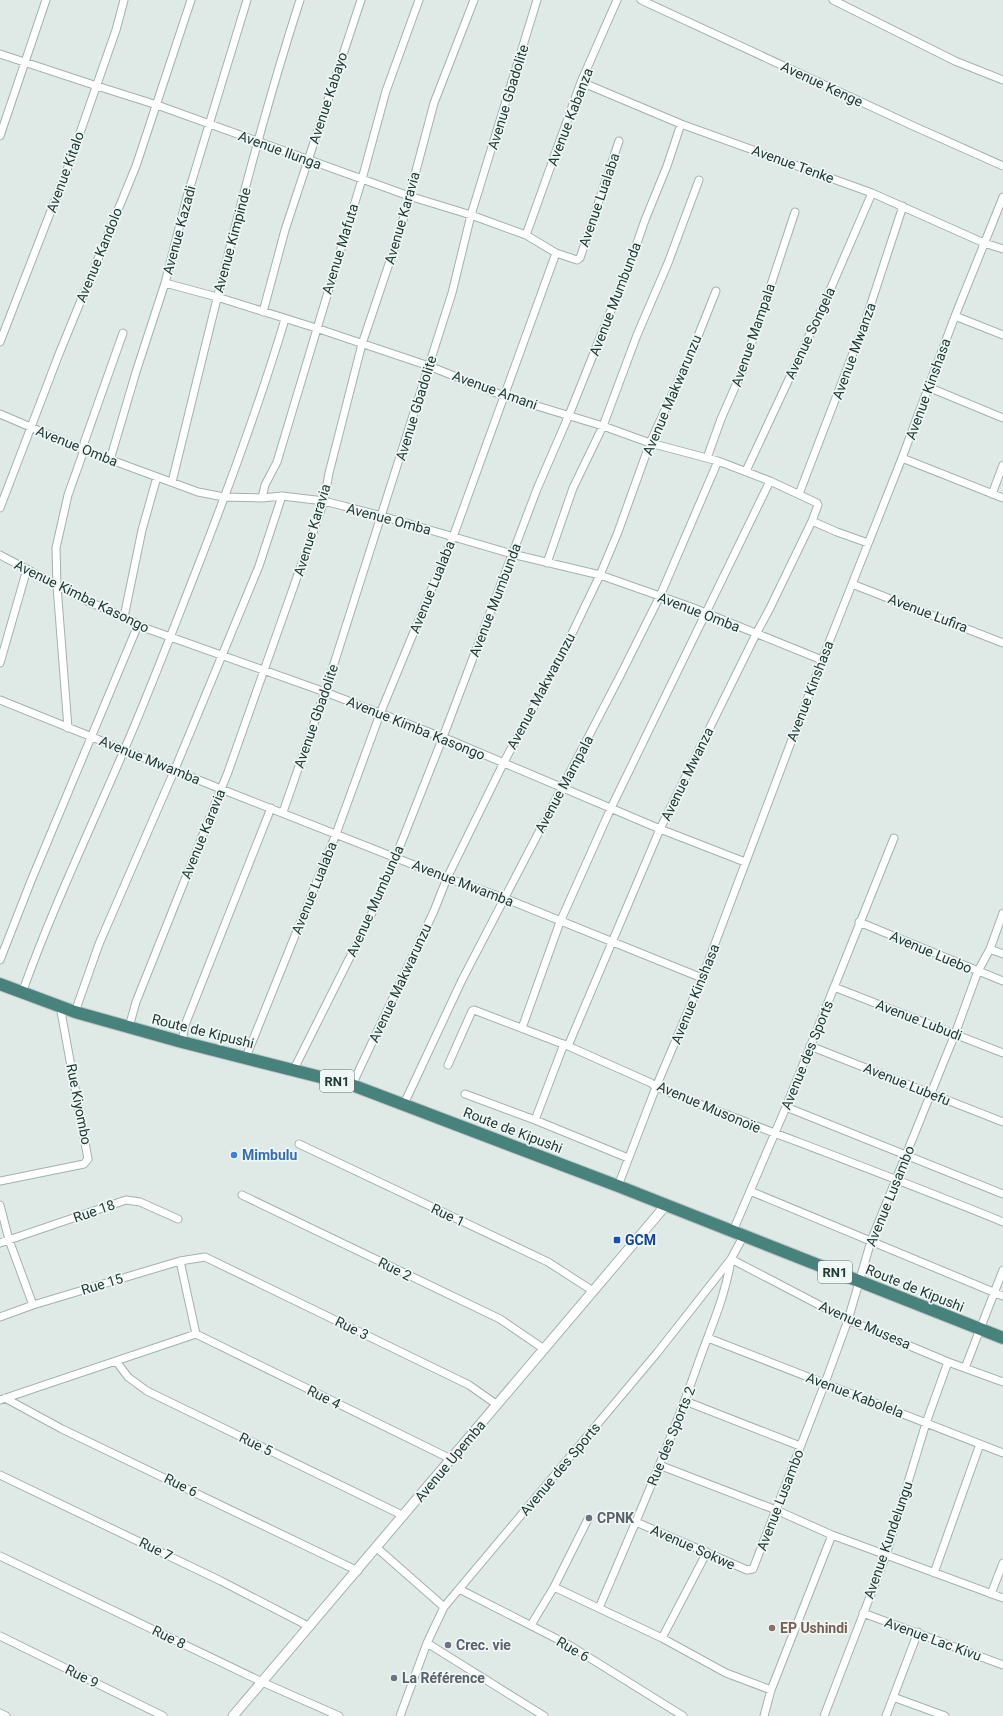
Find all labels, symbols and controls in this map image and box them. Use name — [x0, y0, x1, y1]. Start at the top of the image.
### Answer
street label: Avenue Gbadolite — [484, 43, 532, 151]
street label: Avenue Kabayo — [306, 50, 350, 146]
street label: Avenue Kenge — [779, 58, 865, 110]
street label: Avenue Kabanza — [544, 66, 596, 168]
street label: Avenue Ilunga — [236, 128, 324, 172]
street label: Avenue Kitalo — [43, 129, 87, 215]
street label: Avenue Tenke — [750, 142, 836, 186]
street label: Avenue Lualaba — [575, 151, 623, 249]
street label: Avenue Karavia — [381, 170, 423, 266]
street label: Avenue Kazadi — [159, 184, 199, 276]
street label: Avenue Kimpinde — [210, 186, 254, 294]
street label: Avenue Mafuta — [319, 202, 361, 296]
street label: Avenue Kandolo — [73, 205, 125, 305]
street label: Avenue Mumbunda — [586, 240, 644, 358]
street label: Avenue Mampala — [728, 281, 778, 389]
street label: Avenue Songela — [782, 284, 838, 382]
street label: Avenue Mwanza — [829, 300, 879, 402]
street label: Avenue Makwarunzu — [639, 332, 705, 458]
street label: Avenue Kinshasa — [902, 336, 954, 442]
street label: Avenue Gbadolite — [392, 354, 440, 462]
street label: Avenue Amani — [450, 367, 540, 413]
street label: Avenue Omba — [34, 422, 120, 470]
street label: Avenue Karavia — [290, 482, 334, 578]
street label: Avenue Omba — [345, 500, 433, 538]
street label: Avenue Lualaba — [406, 538, 458, 636]
street label: Avenue Mumbunda — [466, 541, 524, 659]
street label: Avenue Kimba Kasongo — [12, 556, 152, 636]
street label: Avenue Omba — [656, 589, 742, 635]
street label: Avenue Lufira — [886, 590, 970, 636]
street label: Avenue Makwarunzu — [504, 630, 578, 752]
street label: Avenue Kinshasa — [783, 638, 837, 744]
street label: Avenue Gbadolite — [291, 662, 341, 770]
street label: Avenue Kimba Kasongo — [344, 693, 488, 763]
street label: Avenue Mwanza — [657, 725, 717, 823]
street label: Avenue Mwamba — [97, 732, 203, 788]
street label: Avenue Mampala — [532, 733, 596, 835]
street label: Avenue Karavia — [178, 787, 228, 881]
street label: Avenue Lualaba — [288, 839, 340, 937]
street label: Avenue Mumbunda — [343, 843, 407, 959]
street label: Avenue Mwamba — [410, 856, 516, 910]
street label: Avenue Makwarunzu — [365, 921, 435, 1045]
street label: Avenue Luebo — [888, 928, 974, 976]
street label: Avenue Kinshasa — [668, 942, 722, 1046]
street label: Avenue Lubudi — [874, 996, 964, 1044]
street label: Avenue des Sports — [778, 998, 836, 1112]
street label: Route de Kipushi — [150, 1011, 256, 1051]
street label: Avenue Lubefu — [861, 1059, 953, 1109]
street label: Rue Kiyombo — [63, 1062, 95, 1146]
road number: RN1 — [320, 1070, 354, 1092]
street label: Avenue Musonoïe — [655, 1078, 763, 1136]
street label: Route de Kipushi — [461, 1104, 565, 1156]
street label: Avenue Lusambo — [863, 1143, 917, 1249]
place label: Mimbulu — [242, 1147, 298, 1163]
marker: Mimbulu — [229, 1150, 239, 1160]
street label: Rue 18 — [71, 1196, 117, 1226]
street label: Rue 1 — [429, 1200, 467, 1230]
place label: GCM — [625, 1232, 656, 1248]
marker: GCM — [612, 1235, 622, 1245]
street label: Rue 2 — [376, 1254, 414, 1284]
road number: RN1 — [818, 1261, 852, 1283]
street label: Route de Kipushi — [863, 1261, 967, 1315]
street label: Rue 15 — [79, 1270, 125, 1298]
street label: Avenue Musesa — [817, 1298, 913, 1352]
street label: Rue 3 — [333, 1313, 371, 1343]
street label: Avenue Kabolela — [804, 1369, 906, 1421]
street label: Rue 4 — [305, 1382, 343, 1412]
street label: Rue des Sports 2 — [644, 1384, 698, 1488]
street label: Avenue Upemba — [411, 1417, 489, 1505]
street label: Avenue des Sports — [516, 1419, 604, 1519]
street label: Rue 5 — [237, 1429, 275, 1459]
street label: Avenue Lusambo — [753, 1447, 807, 1553]
street label: Rue 6 — [162, 1470, 200, 1500]
street label: Avenue Kundelungu — [860, 1479, 916, 1601]
place label: CPNK — [597, 1510, 634, 1526]
marker: CPNK — [584, 1513, 594, 1523]
street label: Avenue Sokwe — [648, 1521, 738, 1573]
street label: Rue 7 — [137, 1534, 175, 1564]
street label: Avenue Lac Kivu — [882, 1614, 984, 1664]
place label: EP Ushindi — [780, 1620, 848, 1636]
street label: Rue 8 — [150, 1622, 188, 1652]
marker: EP Ushindi — [767, 1623, 777, 1633]
street label: Rue 6 — [554, 1633, 592, 1665]
place label: Crec. vie — [456, 1637, 511, 1653]
marker: Crec. vie — [443, 1640, 453, 1650]
street label: Rue 9 — [63, 1661, 101, 1691]
place label: La Référence — [402, 1670, 485, 1686]
marker: La Référence — [389, 1673, 399, 1683]

